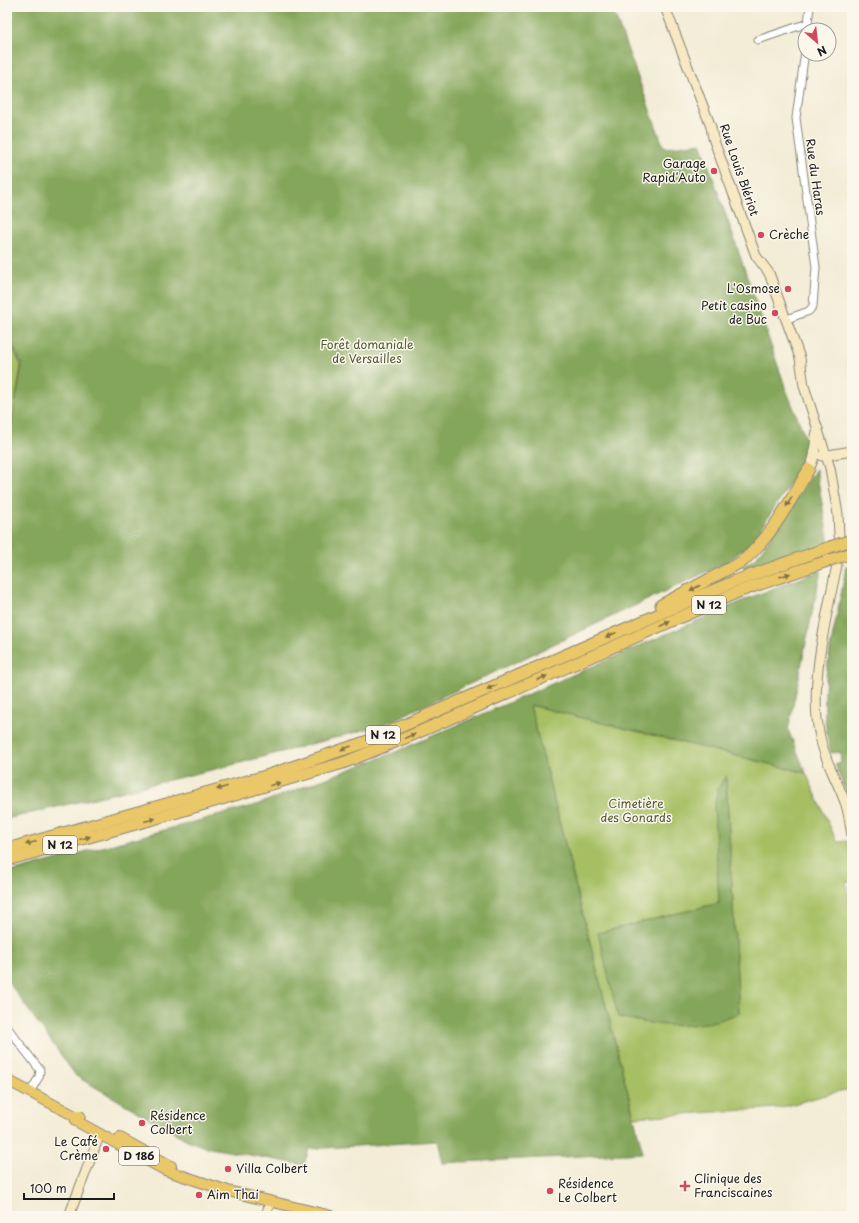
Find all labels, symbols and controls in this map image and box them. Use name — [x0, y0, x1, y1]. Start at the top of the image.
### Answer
north arrow — [797, 22, 837, 62]
text: N — [814, 42, 830, 61]
street label: Rue Louis Blériot — [716, 121, 764, 218]
street label: Rue du Haras — [802, 137, 830, 217]
place label: Garage Rapid'Auto — [642, 154, 706, 186]
marker: Garage Rapid'Auto — [709, 166, 719, 176]
place label: Crèche — [769, 225, 809, 243]
marker: Crèche — [756, 230, 766, 240]
place label: L'Osmose — [727, 279, 780, 297]
marker: L'Osmose — [783, 284, 793, 294]
place label: Petit casino de Buc — [701, 296, 767, 328]
marker: Petit casino de Buc — [770, 308, 780, 318]
park label: Forêt domaniale de Versailles — [320, 335, 414, 367]
one-way arrow — [785, 497, 793, 507]
one-way arrow — [779, 571, 791, 577]
one-way arrow — [689, 585, 701, 591]
road number: N 12 — [692, 596, 726, 614]
one-way arrow — [659, 621, 670, 627]
one-way arrow — [605, 632, 616, 638]
one-way arrow — [537, 675, 549, 681]
one-way arrow — [485, 685, 497, 691]
road number: N 12 — [366, 726, 400, 744]
one-way arrow — [405, 733, 416, 739]
one-way arrow — [340, 746, 352, 752]
one-way arrow — [269, 781, 281, 787]
one-way arrow — [216, 785, 228, 791]
park label: Cimetière des Gonards — [601, 794, 672, 826]
one-way arrow — [144, 817, 156, 823]
one-way arrow — [79, 835, 91, 841]
road number: N 12 — [43, 836, 77, 854]
one-way arrow — [25, 840, 37, 846]
place label: Résidence Colbert — [150, 1106, 206, 1138]
marker: Résidence Colbert — [137, 1118, 147, 1128]
place label: Le Café Crème — [54, 1132, 98, 1164]
marker: Le Café Crème — [101, 1144, 111, 1154]
road number: D 186 — [119, 1147, 159, 1165]
place label: Villa Colbert — [236, 1159, 308, 1177]
marker: Villa Colbert — [223, 1164, 233, 1174]
place label: Clinique des Franciscaines — [694, 1169, 773, 1201]
place label: Résidence Le Colbert — [558, 1174, 617, 1206]
scale bar — [24, 1175, 114, 1201]
text: 100 m — [30, 1179, 67, 1197]
marker: Clinique des Franciscaines — [679, 1180, 691, 1192]
place label: Aim Thai — [207, 1185, 259, 1203]
marker: Résidence Le Colbert — [545, 1186, 555, 1196]
marker: Aim Thai — [194, 1190, 204, 1200]

